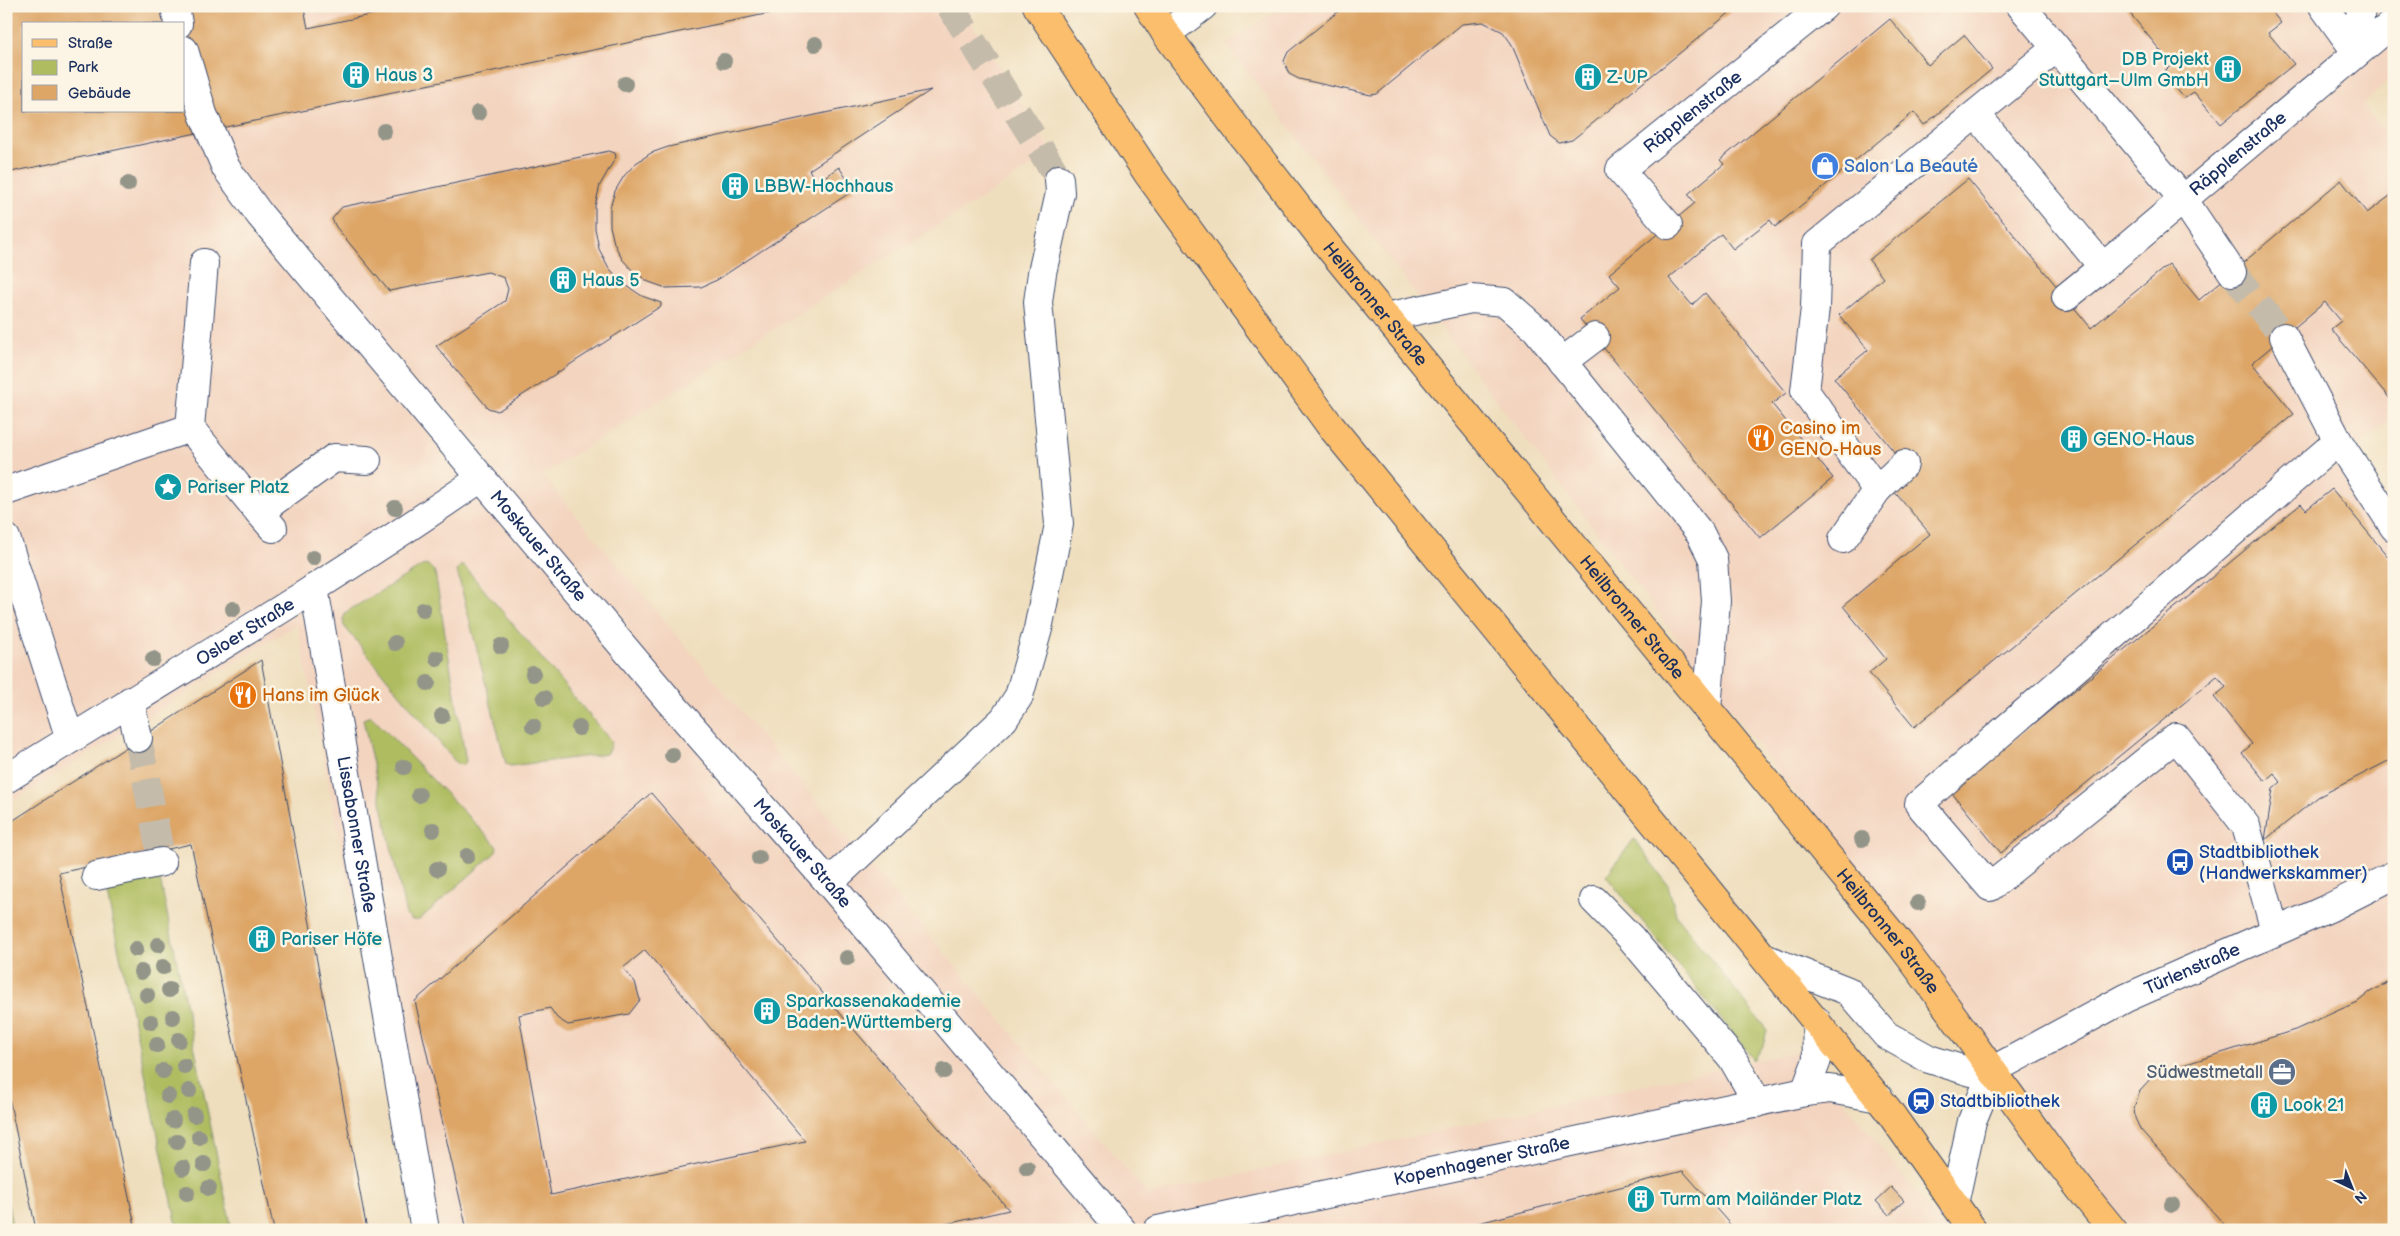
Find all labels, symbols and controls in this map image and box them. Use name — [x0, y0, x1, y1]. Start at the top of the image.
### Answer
legend — [22, 22, 185, 112]
text: Straße — [68, 34, 113, 53]
place label: DB Projekt Stuttgart–Ulm GmbH — [2039, 49, 2209, 91]
building icon: DB Projekt Stuttgart–Ulm GmbH — [2213, 54, 2243, 84]
text: Park — [68, 58, 99, 77]
building icon: Haus 3 — [341, 60, 371, 90]
building icon: Z-UP — [1573, 62, 1603, 92]
place label: Haus 3 — [375, 65, 433, 86]
street label: Räpplenstraße — [1639, 66, 1746, 158]
place label: Z-UP — [1606, 67, 1648, 88]
text: Gebäude — [68, 84, 131, 103]
street label: Räpplenstraße — [2185, 107, 2291, 201]
shop icon: Salon La Beauté — [1810, 151, 1840, 181]
place label: Salon La Beauté — [1844, 156, 1978, 177]
building icon: LBBW-Hochhaus — [720, 171, 750, 201]
place label: LBBW-Hochhaus — [754, 176, 894, 197]
street label: Heilbronner Straße — [1318, 238, 1432, 371]
building icon: Haus 5 — [548, 265, 578, 295]
place label: Haus 5 — [582, 270, 639, 291]
place label: Casino im GENO-Haus — [1780, 418, 1882, 460]
restaurant icon: Casino im GENO-Haus — [1746, 423, 1776, 453]
building icon: GENO-Haus — [2059, 424, 2089, 454]
place label: GENO-Haus — [2093, 429, 2195, 450]
place icon: Pariser Platz — [153, 472, 183, 502]
place label: Pariser Platz — [187, 477, 289, 498]
street label: Moskauer Straße — [486, 486, 591, 606]
street label: Heilbronner Straße — [1575, 551, 1689, 684]
street label: Osloer Straße — [192, 593, 299, 670]
restaurant icon: Hans im Glück — [228, 680, 258, 710]
place label: Hans im Glück — [262, 685, 379, 706]
street label: Lissabonner Straße — [332, 755, 380, 915]
street label: Moskauer Straße — [749, 794, 856, 913]
place label: Stadtbibliothek (Handwerkskammer) — [2199, 842, 2368, 884]
bus stop icon: Stadtbibliothek (Handwerkskammer) — [2165, 847, 2195, 877]
street label: Heilbronner Straße — [1832, 864, 1944, 998]
building icon: Pariser Höfe — [247, 924, 277, 954]
place label: Pariser Höfe — [281, 929, 383, 950]
street label: Türlenstraße — [2141, 939, 2244, 1000]
place label: Sparkassenakademie Baden-Württemberg — [786, 991, 961, 1033]
building icon: Sparkassenakademie Baden-Württemberg — [752, 996, 782, 1026]
office icon: Südwestmetall — [2267, 1057, 2297, 1087]
place label: Südwestmetall — [2147, 1062, 2263, 1083]
station icon: Stadtbibliothek — [1906, 1086, 1936, 1116]
building icon: Look 21 — [2249, 1090, 2279, 1120]
place label: Stadtbibliothek — [1940, 1091, 2060, 1112]
place label: Look 21 — [2283, 1095, 2344, 1116]
street label: Kopenhagener Straße — [1392, 1132, 1572, 1190]
north arrow — [2328, 1164, 2378, 1214]
building icon: Turm am Mailänder Platz — [1626, 1184, 1656, 1214]
text: N — [2351, 1187, 2370, 1207]
place label: Turm am Mailänder Platz — [1660, 1189, 1862, 1210]

